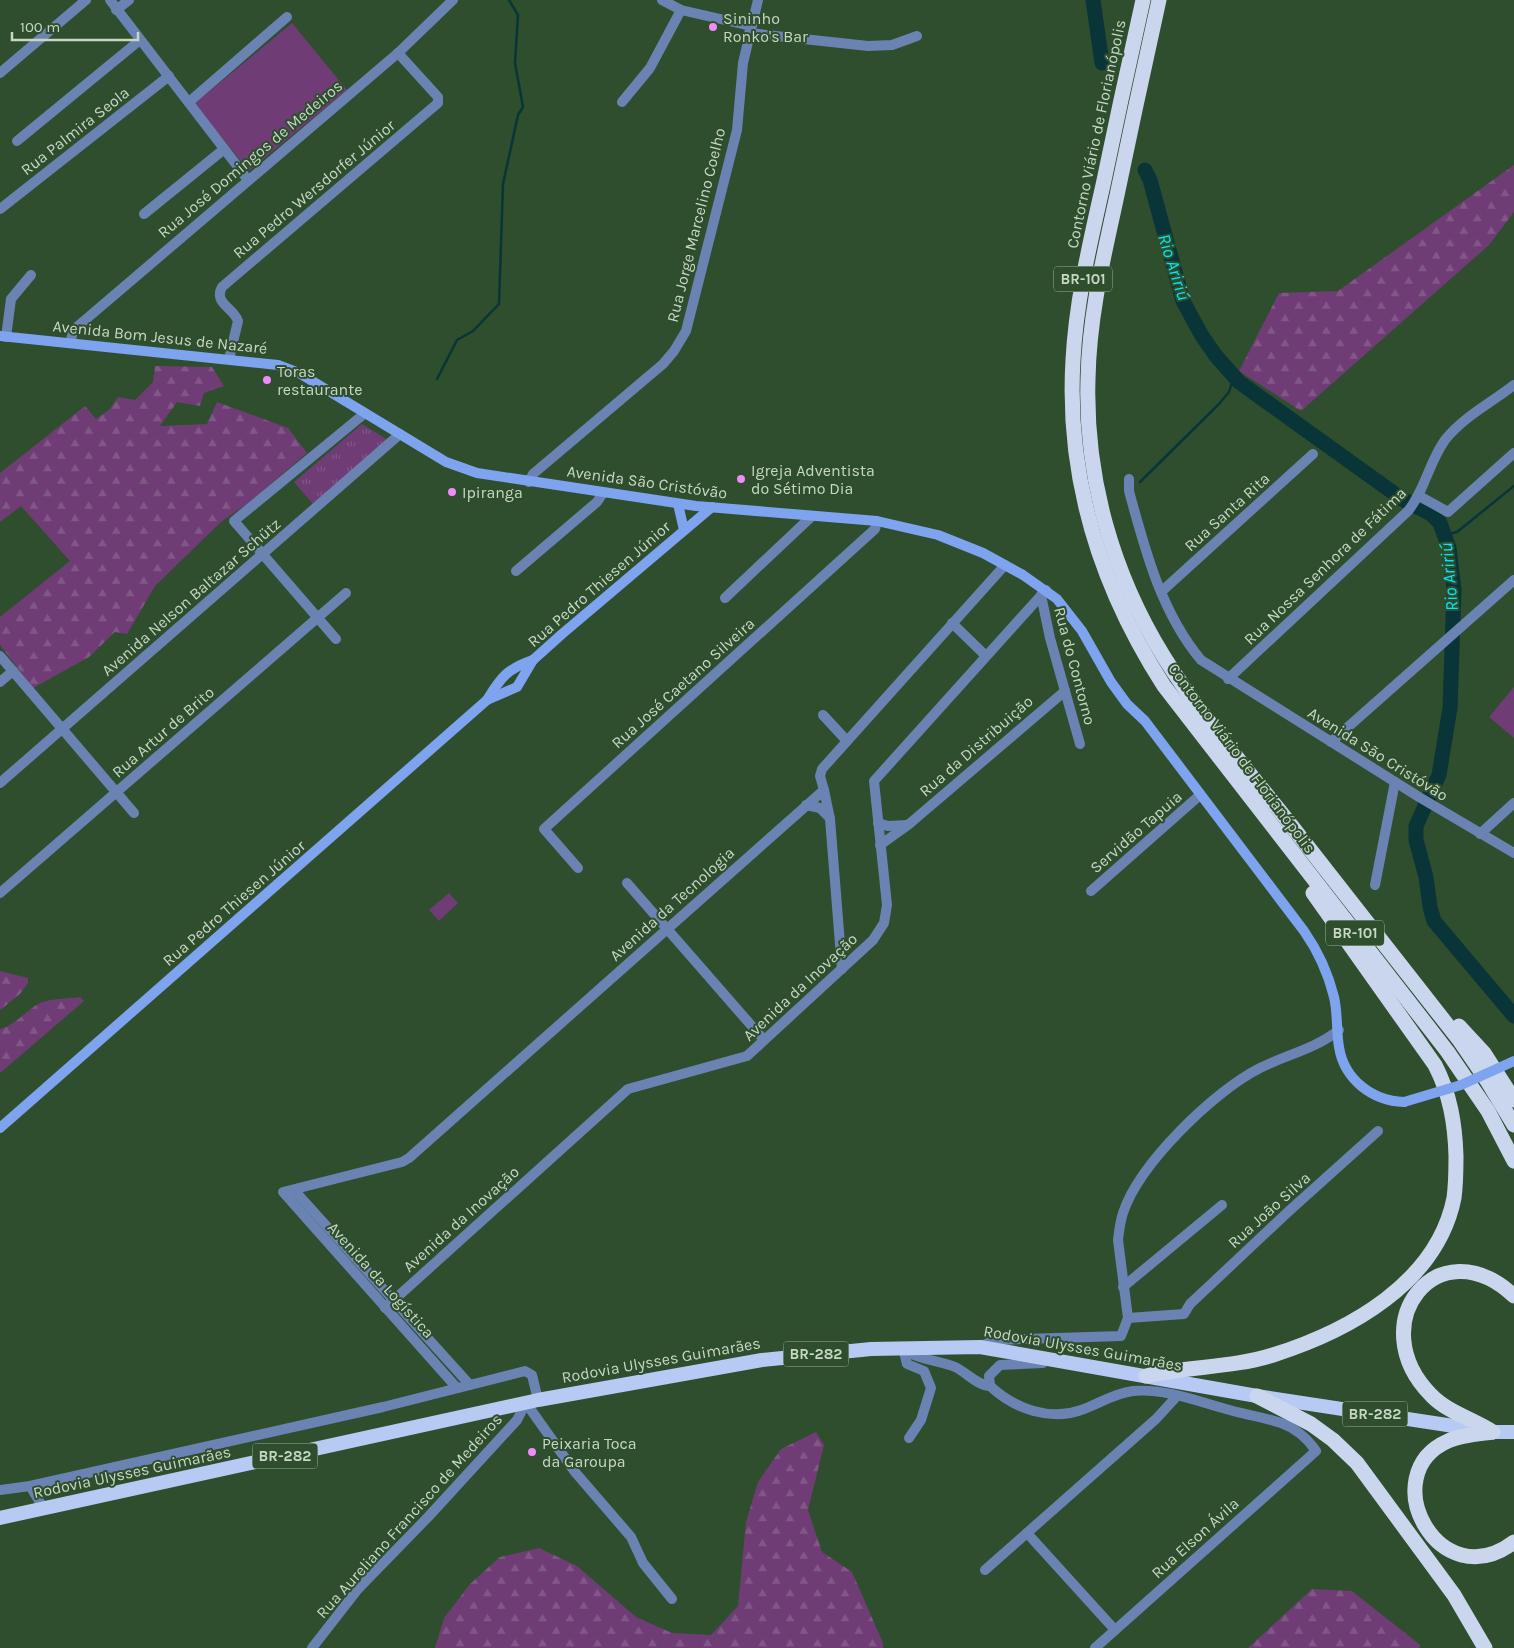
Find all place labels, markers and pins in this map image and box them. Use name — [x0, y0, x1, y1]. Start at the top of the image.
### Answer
place label: Sininho Ronko's Bar — [723, 9, 808, 46]
marker: Sininho Ronko's Bar — [707, 21, 719, 33]
place label: Toras restaurante — [277, 362, 362, 399]
marker: Toras restaurante — [261, 374, 273, 386]
place label: Igreja Adventista do Sétimo Dia — [751, 461, 875, 498]
marker: Igreja Adventista do Sétimo Dia — [735, 473, 747, 485]
place label: Ipiranga — [462, 483, 523, 502]
marker: Ipiranga — [446, 486, 458, 498]
place label: Peixaria Toca da Garoupa — [542, 1434, 637, 1471]
marker: Peixaria Toca da Garoupa — [526, 1446, 538, 1458]

